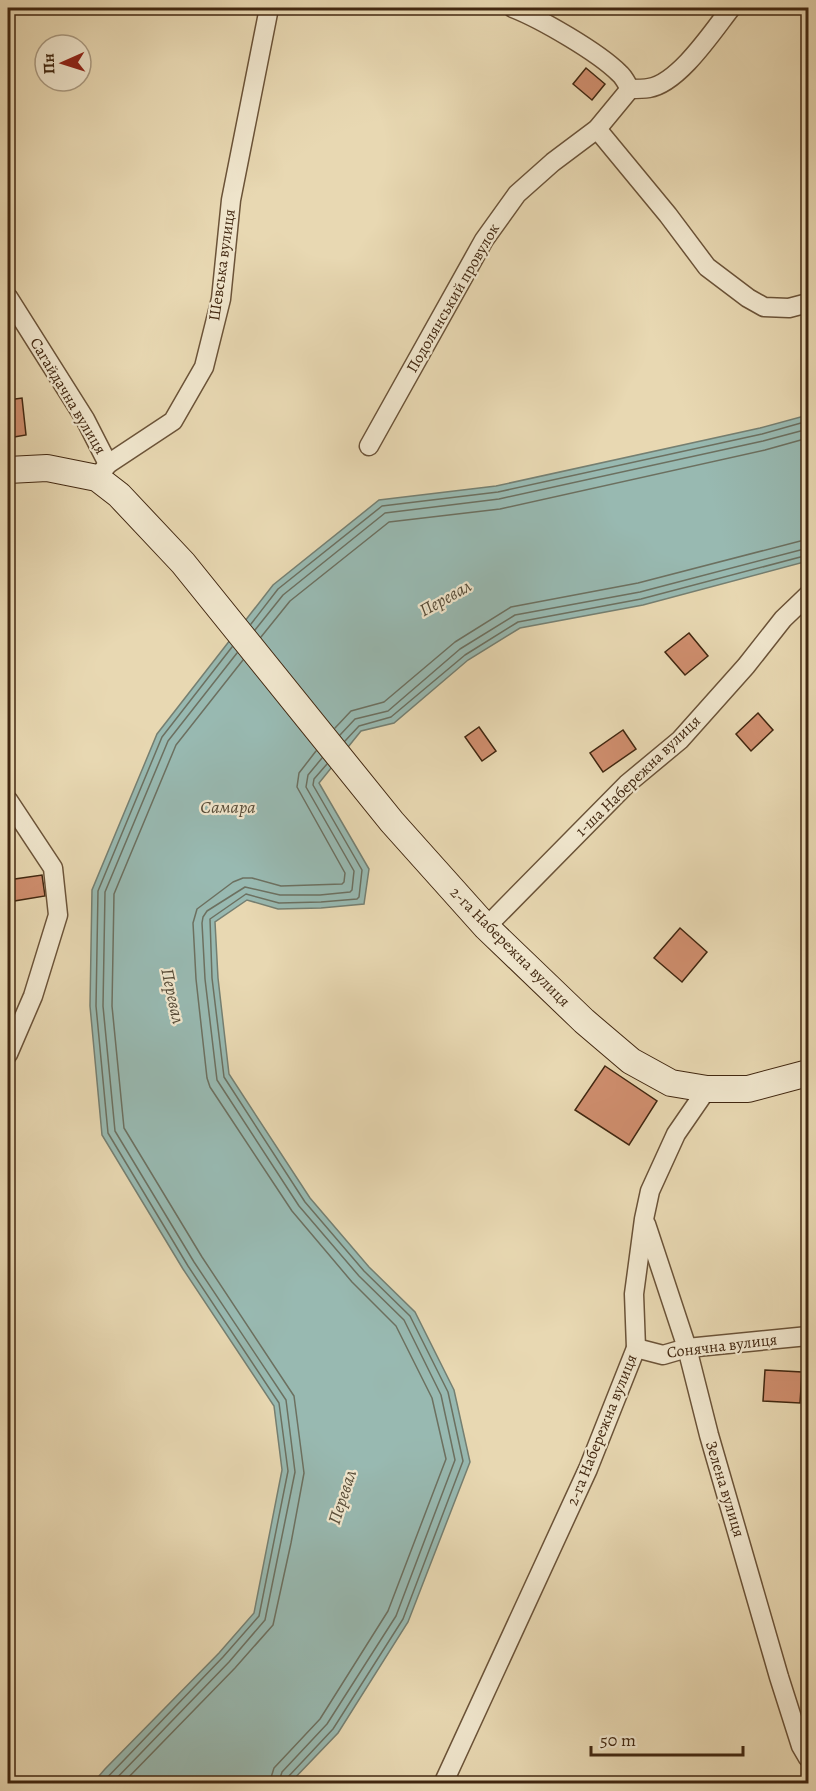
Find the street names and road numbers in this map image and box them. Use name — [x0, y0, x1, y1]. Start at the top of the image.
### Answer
street label: Шевська вулиця — [203, 207, 241, 322]
street label: Подолянський провулок — [401, 219, 505, 377]
street label: Сагайдачна вулиця — [24, 334, 112, 459]
street label: 1-ша Набережна вулиця — [571, 710, 706, 842]
street label: 2-га Набережна вулиця — [445, 882, 575, 1012]
street label: Сонячна вулиця — [665, 1328, 779, 1364]
street label: 2-га Набережна вулиця — [561, 1351, 643, 1509]
street label: Зелена вулиця — [700, 1438, 750, 1540]

